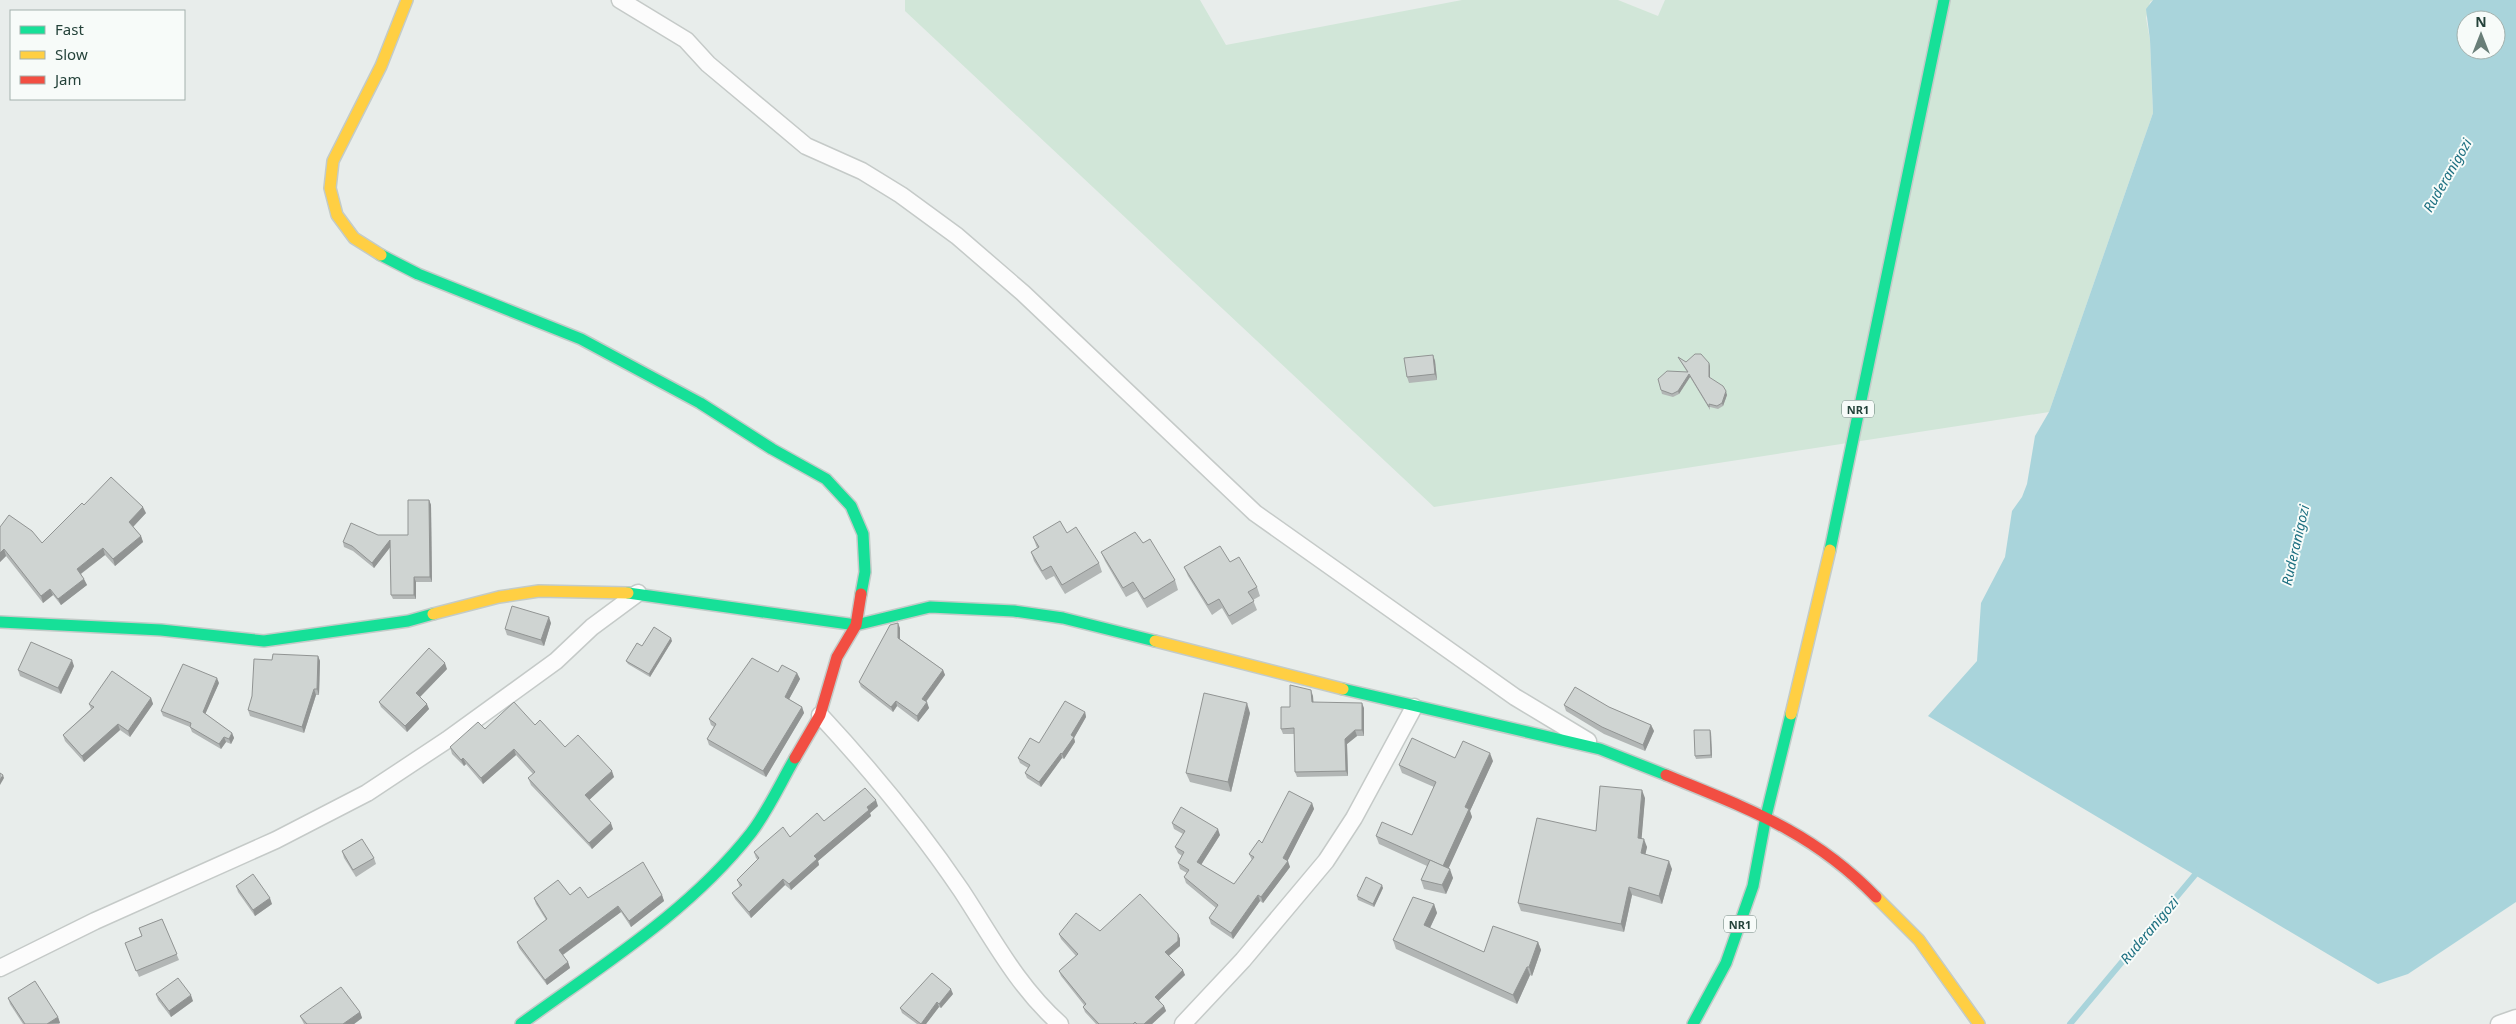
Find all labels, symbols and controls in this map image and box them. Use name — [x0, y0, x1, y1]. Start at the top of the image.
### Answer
legend — [10, 10, 185, 100]
north arrow — [2456, 10, 2506, 60]
text: N — [2475, 12, 2487, 31]
text: Fast — [55, 19, 84, 39]
text: Slow — [55, 44, 88, 64]
text: Jam — [53, 69, 82, 89]
water label: Ruderanigozi — [2418, 134, 2476, 215]
road number: NR1 — [1842, 400, 1874, 418]
water label: Ruderanigozi — [2277, 503, 2314, 587]
water label: Ruderanigozi — [2115, 892, 2183, 967]
road number: NR1 — [1724, 916, 1756, 932]

